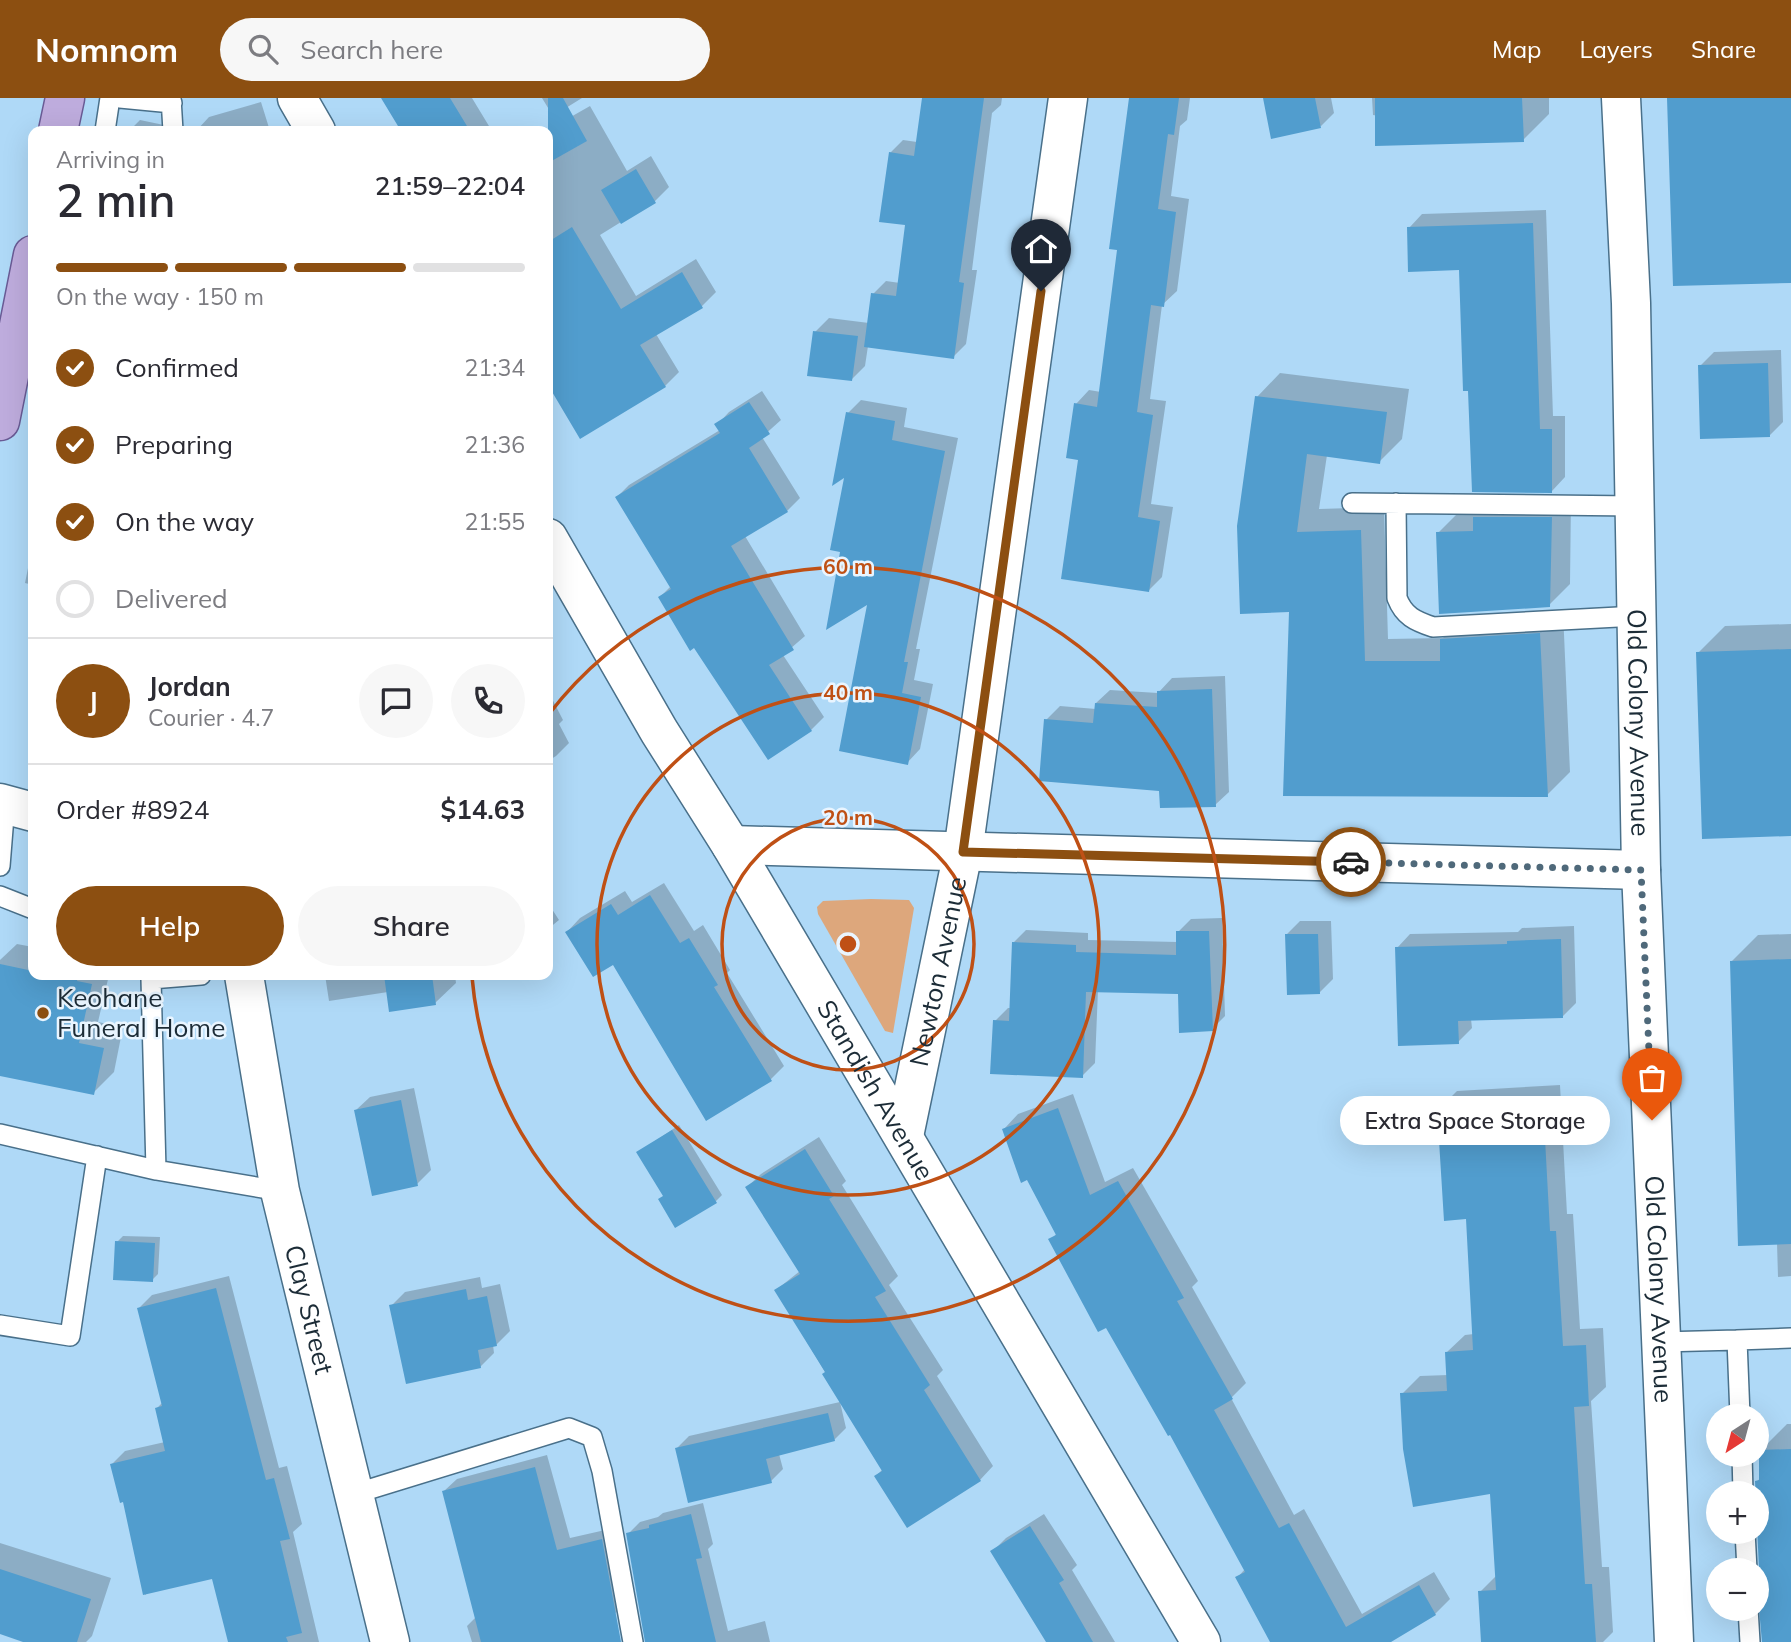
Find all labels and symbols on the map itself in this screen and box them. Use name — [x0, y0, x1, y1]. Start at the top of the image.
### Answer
pin — [1011, 219, 1071, 291]
text: 60 m — [823, 553, 873, 579]
street label: Old Colony Avenue — [1620, 608, 1657, 837]
text: 40 m — [823, 679, 873, 705]
text: 20 m — [823, 804, 873, 830]
courier — [1316, 827, 1386, 897]
street label: Newton Avenue — [902, 874, 973, 1069]
centre of rings — [836, 932, 860, 956]
place label: Keohane Funeral Home — [57, 981, 225, 1044]
street label: Standish Avenue — [810, 994, 942, 1186]
marker: Keohane Funeral Home — [35, 1005, 51, 1021]
pin — [1622, 1048, 1682, 1120]
callout: Extra Space Storage — [1340, 1096, 1610, 1144]
street label: Old Colony Avenue — [1638, 1175, 1681, 1404]
street label: Clay Street — [278, 1241, 341, 1377]
north arrow — [1706, 1404, 1769, 1466]

